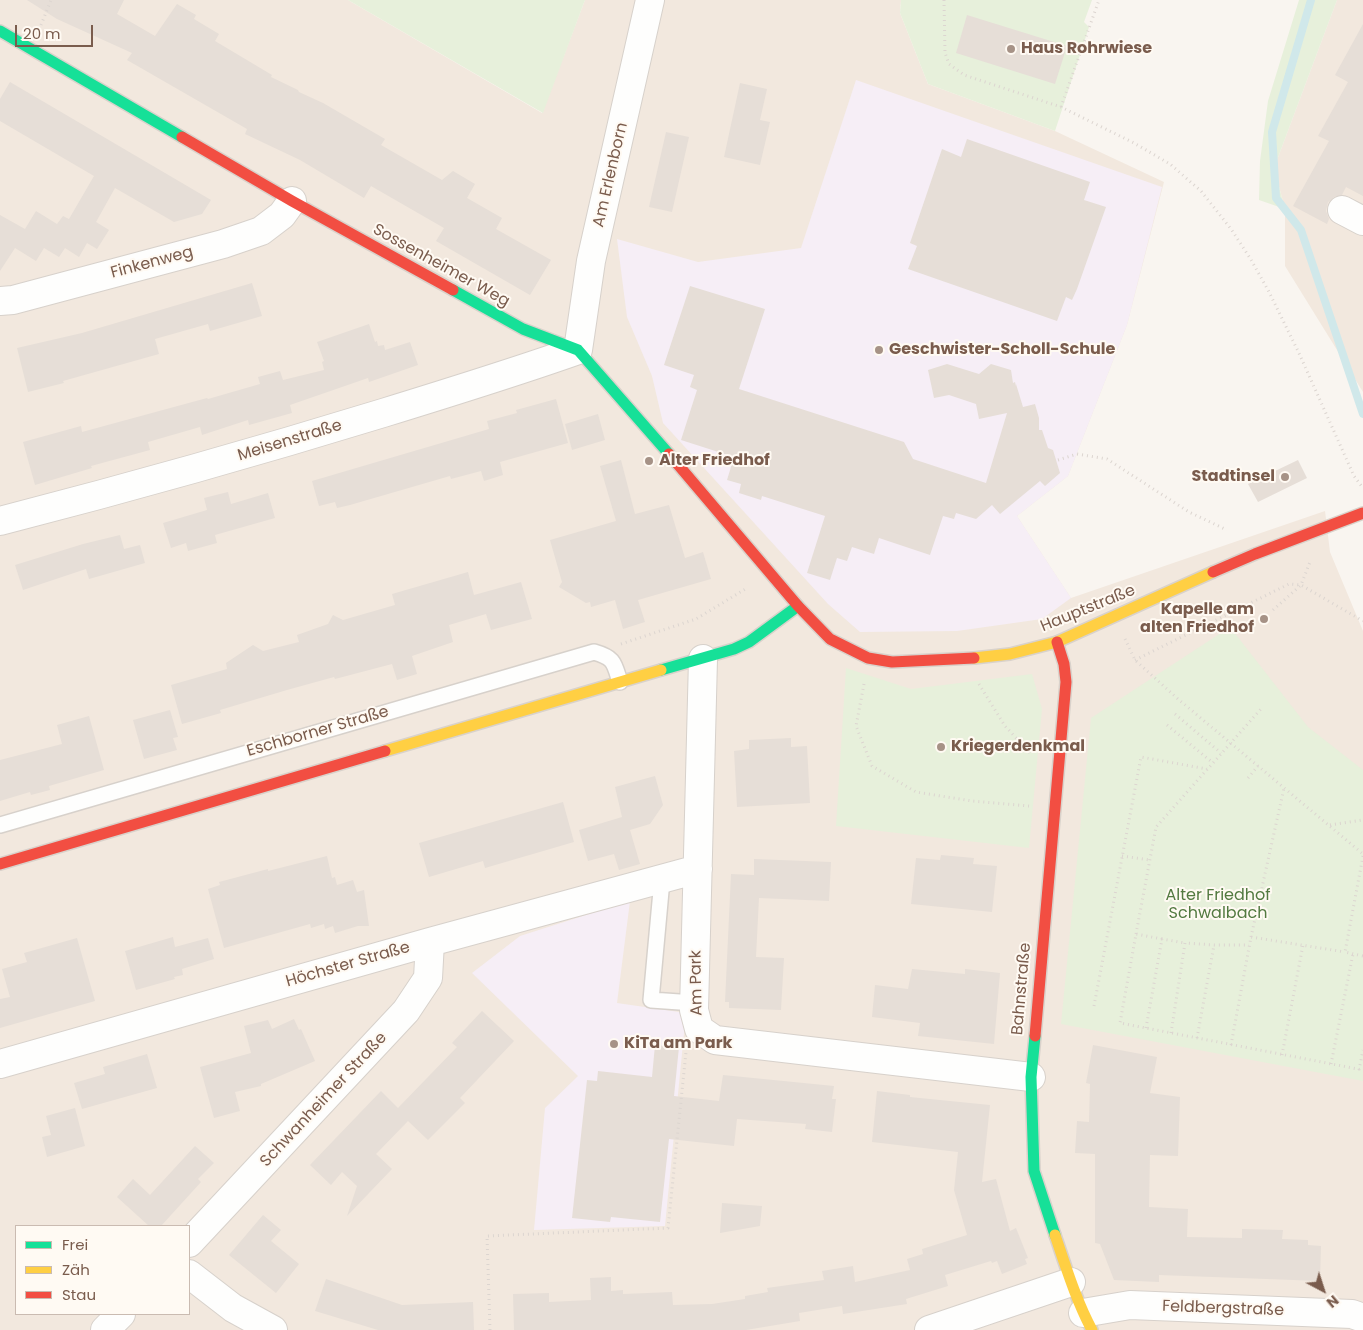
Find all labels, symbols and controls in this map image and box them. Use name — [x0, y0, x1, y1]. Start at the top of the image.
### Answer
scale bar — [18, 15, 95, 47]
text: 20 m — [23, 23, 61, 44]
place label: Haus Rohrwiese — [1021, 39, 1152, 59]
marker: Haus Rohrwiese — [1005, 43, 1017, 55]
street label: Am Erlenborn — [590, 121, 632, 229]
street label: Sossenheimer Weg — [369, 220, 513, 312]
street label: Finkenweg — [109, 243, 195, 283]
place label: Geschwister-Scholl-Schule — [889, 340, 1115, 360]
marker: Geschwister-Scholl-Schule — [873, 344, 885, 356]
street label: Meisenstraße — [236, 416, 344, 466]
place label: Alter Friedhof — [659, 451, 770, 471]
marker: Alter Friedhof — [643, 455, 655, 467]
place label: Stadtinsel — [1191, 467, 1275, 487]
marker: Stadtinsel — [1279, 471, 1291, 483]
street label: Hauptstraße — [1038, 581, 1138, 637]
place label: Kapelle am alten Friedhof — [1140, 600, 1254, 638]
marker: Kapelle am alten Friedhof — [1258, 613, 1270, 625]
street label: Eschborner Straße — [245, 703, 391, 761]
place label: Kriegerdenkmal — [951, 737, 1085, 757]
marker: Kriegerdenkmal — [935, 741, 947, 753]
park label: Alter Friedhof Schwalbach — [1165, 886, 1271, 924]
street label: Höchster Straße — [284, 938, 412, 992]
street label: Bahnstraße — [1008, 942, 1036, 1036]
street label: Am Park — [687, 950, 707, 1016]
street label: Schwanheimer Straße — [257, 1029, 391, 1171]
place label: KiTa am Park — [624, 1034, 732, 1054]
marker: KiTa am Park — [608, 1038, 620, 1050]
legend — [15, 1225, 190, 1315]
text: Frei — [62, 1234, 88, 1255]
text: Zäh — [62, 1259, 90, 1280]
north arrow — [1298, 1265, 1348, 1315]
text: Stau — [62, 1284, 96, 1305]
text: N — [1322, 1290, 1343, 1313]
street label: Feldbergstraße — [1162, 1297, 1284, 1321]

